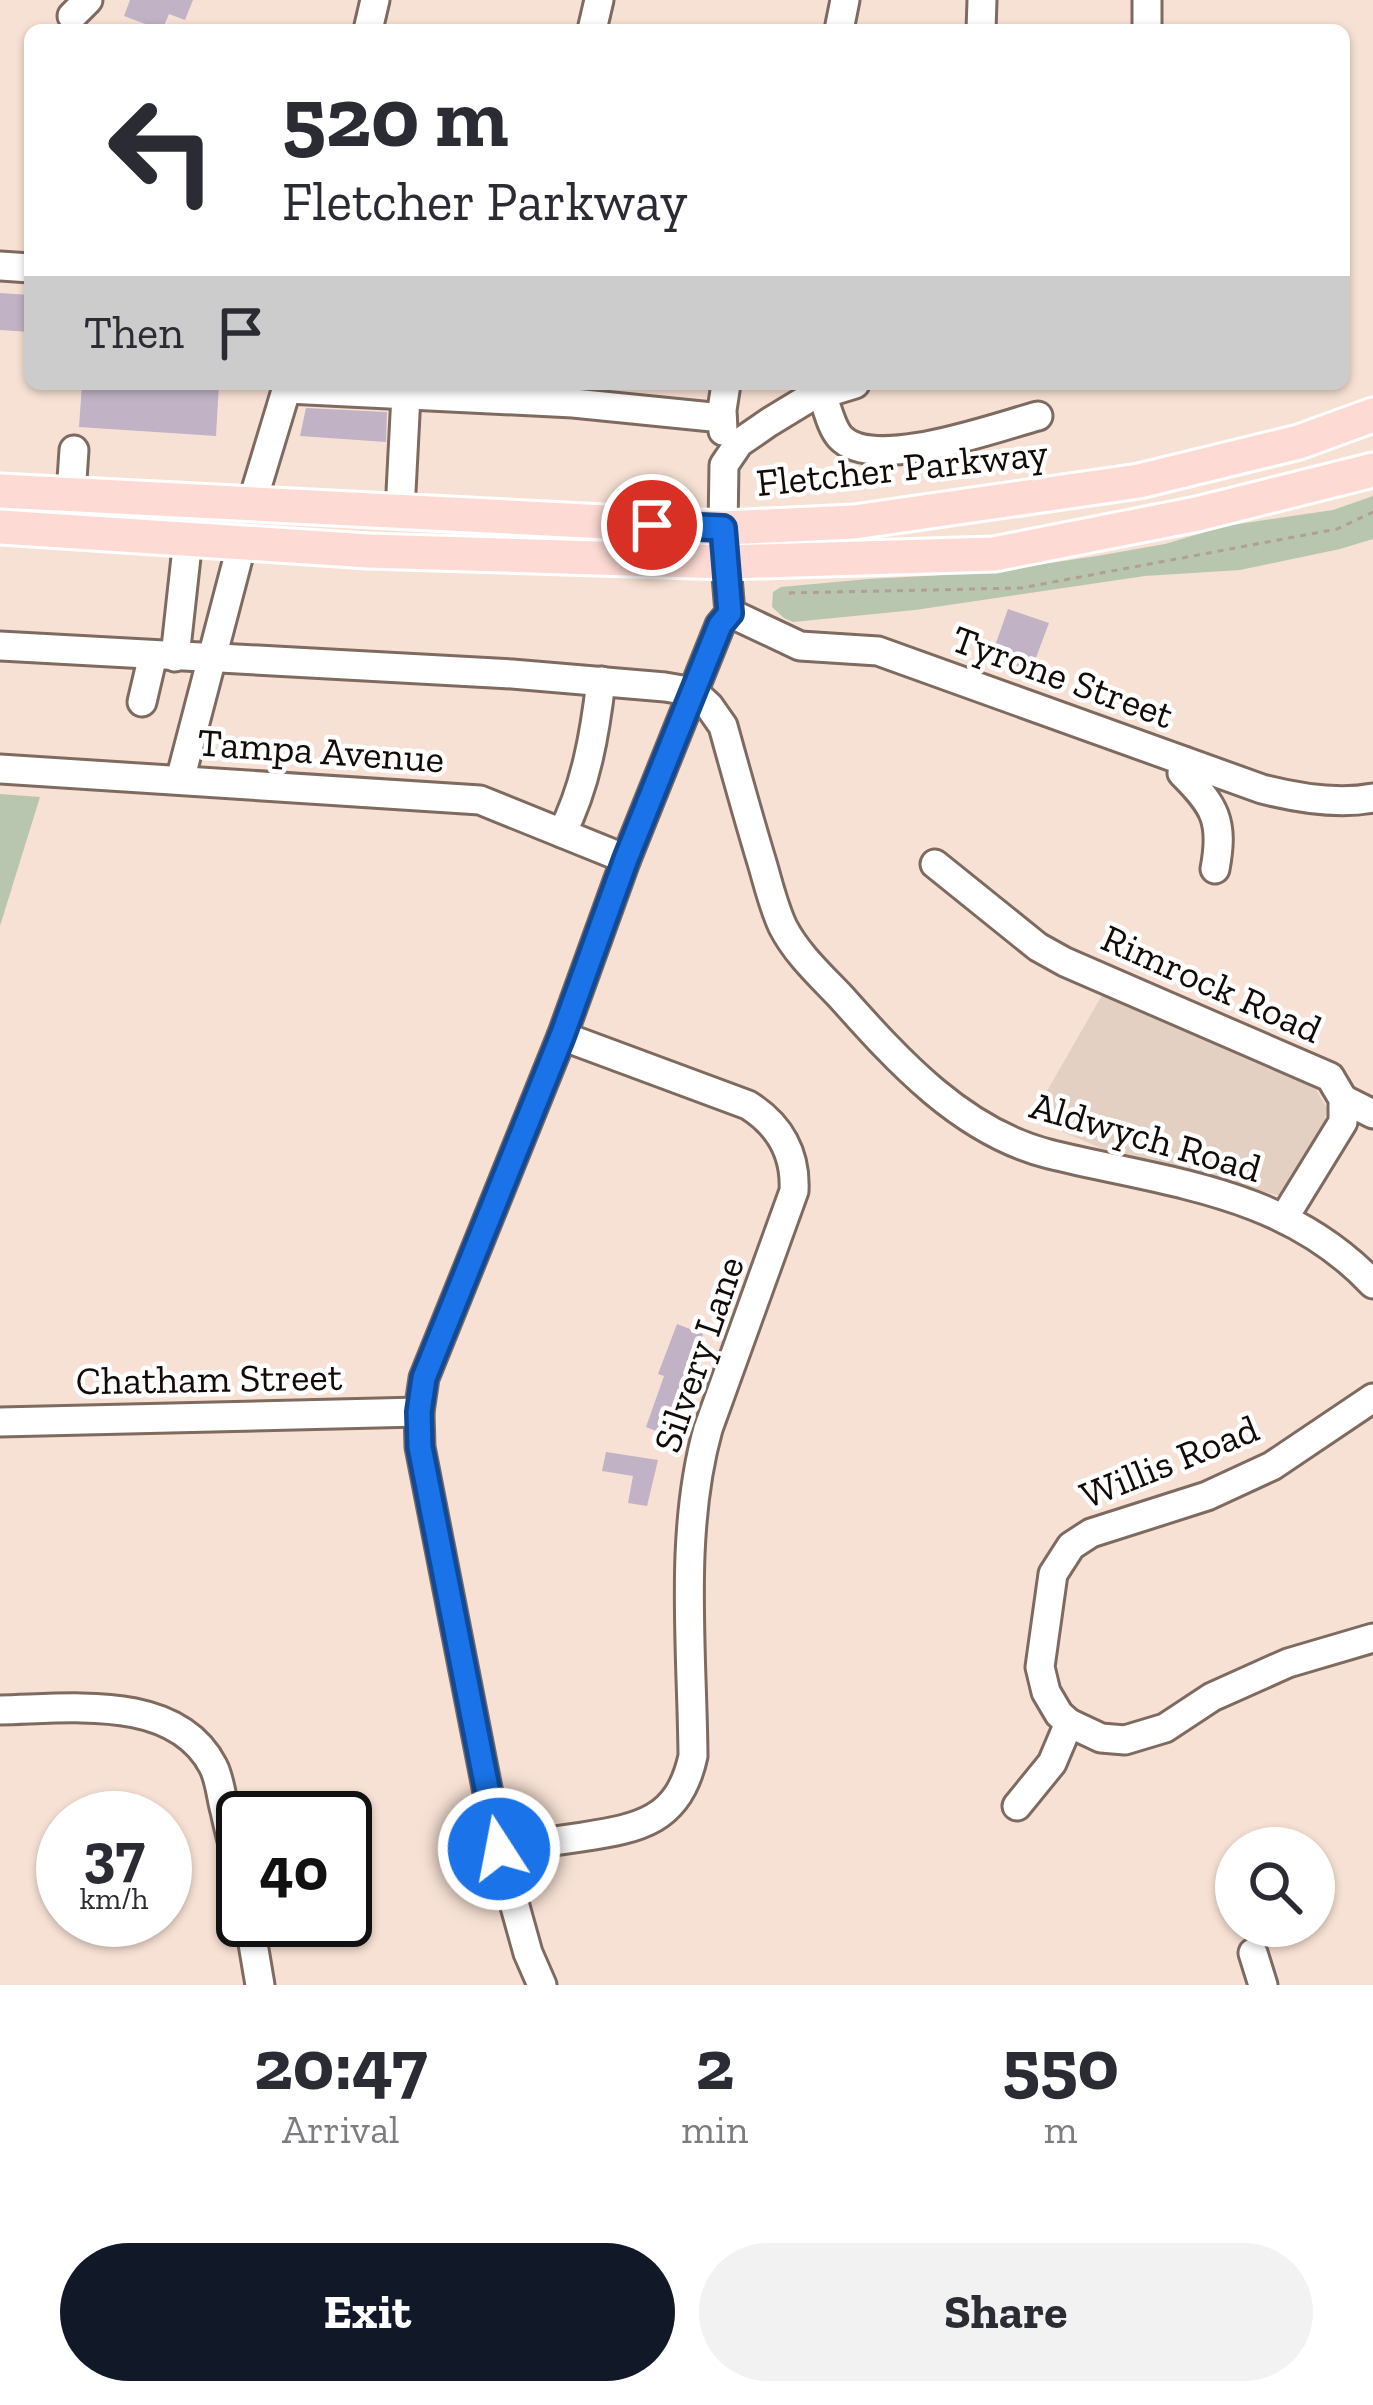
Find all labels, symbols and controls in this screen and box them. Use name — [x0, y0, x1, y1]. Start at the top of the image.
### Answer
text: 520 m — [282, 67, 509, 168]
icon: left — [84, 72, 240, 228]
text: Fletcher Parkway — [282, 169, 688, 234]
icon: arrive — [208, 300, 274, 366]
text: Then — [84, 306, 184, 360]
street label: Fletcher Parkway — [754, 429, 1050, 506]
pin — [601, 474, 703, 576]
icon: arrive — [619, 492, 685, 558]
street label: Tyrone Street — [946, 615, 1180, 738]
street label: Tampa Avenue — [196, 718, 446, 783]
street label: Rimrock Road — [1094, 914, 1329, 1053]
street label: Aldwych Road — [1025, 1081, 1267, 1192]
street label: Silvery Lane — [643, 1250, 754, 1458]
street label: Chatham Street — [75, 1353, 343, 1404]
street label: Willis Road — [1073, 1404, 1265, 1518]
position arrow — [436, 1786, 562, 1912]
speed limit sign: 40 — [216, 1791, 372, 1947]
text: 37 — [83, 1818, 145, 1890]
map controls — [1215, 1827, 1335, 1947]
button: search — [1215, 1827, 1335, 1947]
text: km/h — [80, 1881, 148, 1917]
text: 20:47 — [254, 2021, 427, 2107]
text: 2 — [695, 2021, 734, 2107]
text: 550 — [1002, 2021, 1119, 2107]
text: Arrival — [282, 2106, 399, 2153]
text: min — [681, 2106, 748, 2153]
text: m — [1044, 2106, 1077, 2153]
button: Exit — [60, 2243, 675, 2381]
button: Share — [699, 2243, 1313, 2381]

